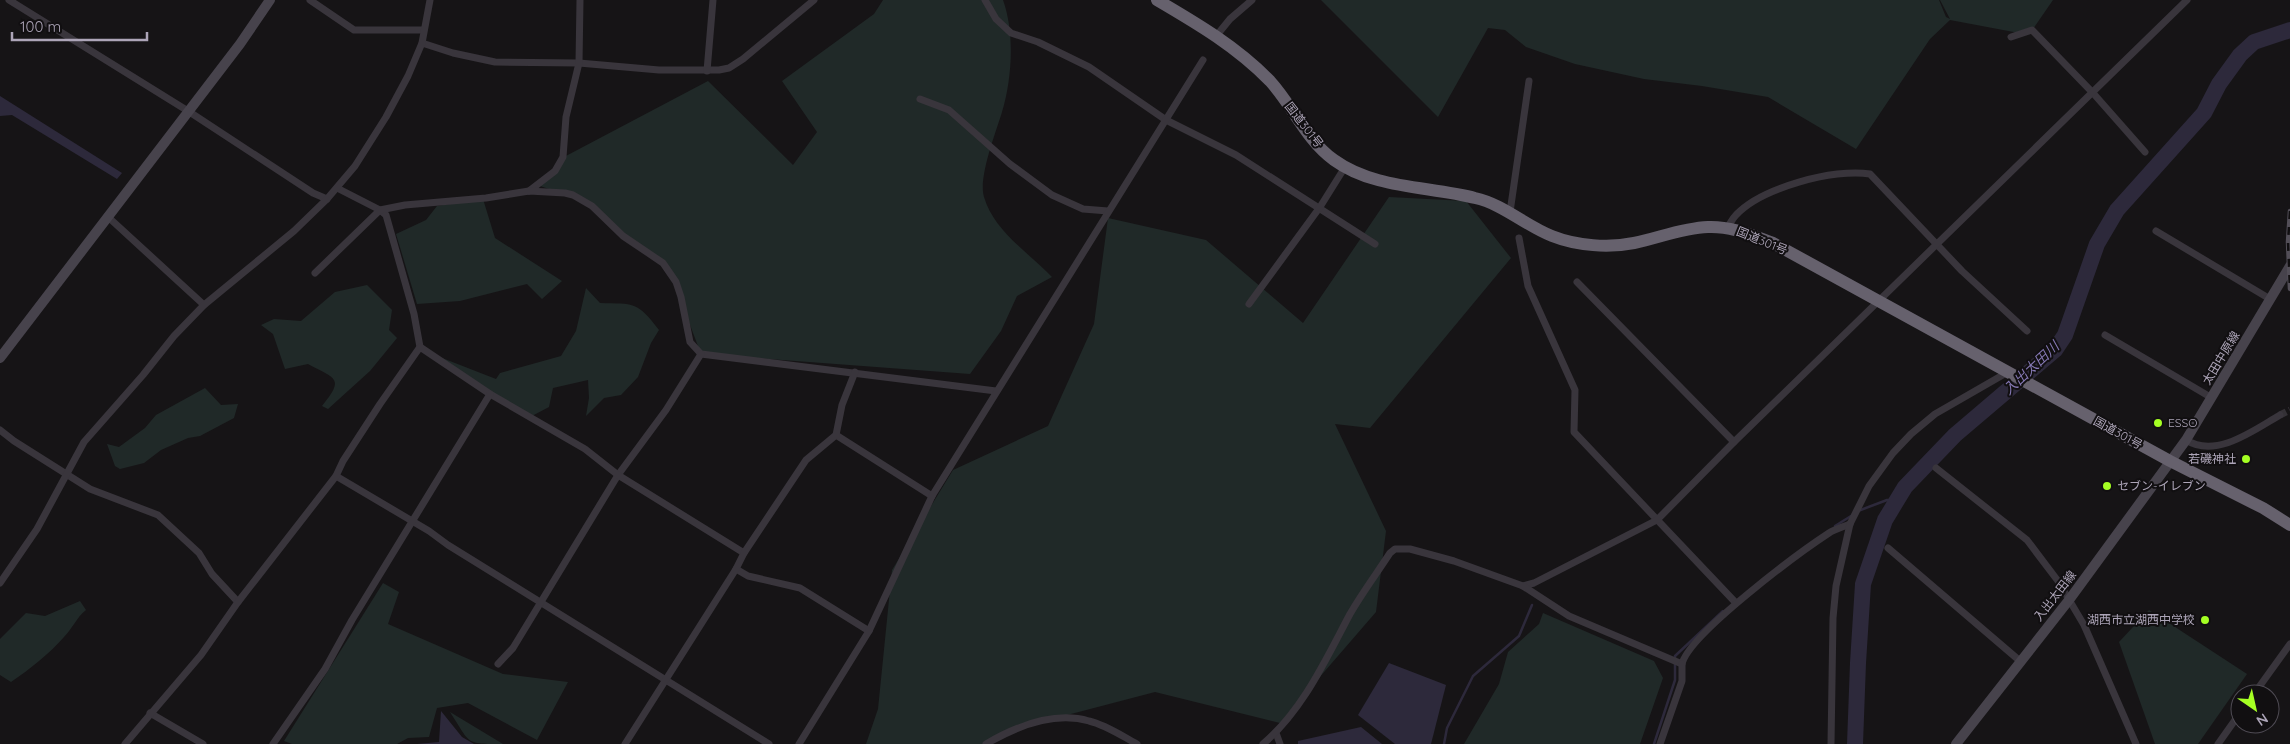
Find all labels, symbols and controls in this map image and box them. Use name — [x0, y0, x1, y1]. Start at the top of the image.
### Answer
scale bar — [12, 10, 148, 42]
text: 100 m — [20, 17, 61, 36]
street label: 国道301号 — [1282, 99, 1327, 151]
street label: 国道301号 — [1734, 223, 1790, 258]
street label: 太田中原線 — [2199, 328, 2242, 387]
water label: 入出太田川 — [1999, 336, 2064, 398]
street label: 国道301号 — [2091, 413, 2145, 452]
place label: ESSO — [2168, 415, 2198, 430]
marker: ESSO — [2152, 417, 2164, 429]
place label: 若磯神社 — [2188, 451, 2236, 466]
marker: 若磯神社 — [2240, 453, 2252, 465]
place label: セブン-イレブン — [2117, 478, 2206, 493]
marker: セブン-イレブン — [2101, 480, 2113, 492]
street label: 入出太田線 — [2030, 567, 2079, 624]
place label: 湖西市立湖西中学校 — [2087, 612, 2195, 627]
marker: 湖西市立湖西中学校 — [2199, 614, 2211, 626]
north arrow — [2230, 684, 2280, 734]
text: N — [2253, 709, 2272, 730]

